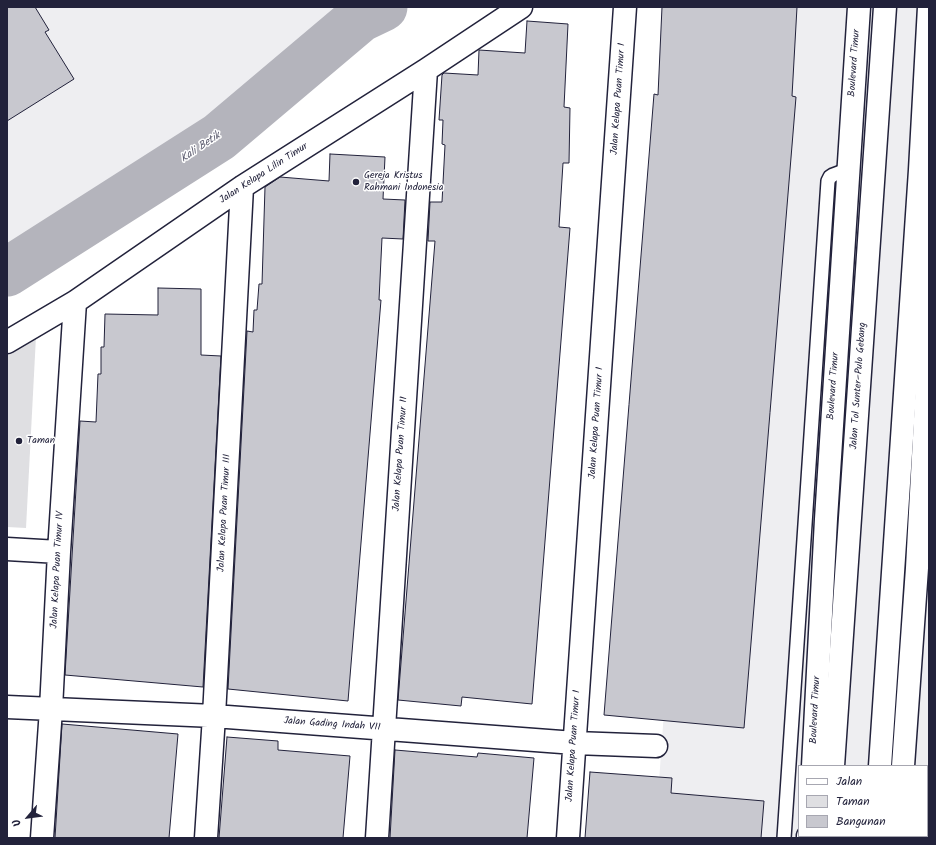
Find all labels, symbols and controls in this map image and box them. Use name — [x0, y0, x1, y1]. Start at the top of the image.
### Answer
street label: Boulevard Timur — [847, 29, 863, 97]
street label: Jalan Kelapa Puan Timur I — [609, 43, 629, 155]
water label: Kali Betik — [179, 130, 223, 166]
street label: Jalan Kelapa Lilin Timur — [218, 141, 310, 207]
place label: Gereja Kristus Rahmani Indonesia — [364, 170, 443, 194]
marker: Gereja Kristus Rahmani Indonesia — [351, 177, 361, 187]
street label: Jalan Tol Sunter–Pulo Gebang — [849, 322, 869, 450]
street label: Boulevard Timur — [826, 352, 842, 420]
street label: Jalan Kelapa Puan Timur I — [587, 367, 607, 479]
street label: Jalan Kelapa Puan Timur II — [391, 396, 411, 512]
place label: Taman — [27, 435, 55, 447]
marker: Taman — [14, 436, 24, 446]
street label: Jalan Kelapa Puan Timur III — [216, 454, 234, 572]
street label: Jalan Kelapa Puan Timur IV — [49, 511, 67, 629]
street label: Boulevard Timur — [808, 676, 824, 744]
street label: Jalan Kelapa Puan Timur I — [564, 690, 584, 802]
street label: Jalan Gading Indah VII — [283, 716, 381, 734]
legend — [798, 765, 928, 837]
text: Jalan — [836, 772, 862, 791]
text: Taman — [836, 792, 870, 811]
north arrow — [8, 797, 48, 837]
text: Bangunan — [836, 812, 886, 831]
text: U — [8, 816, 27, 830]

